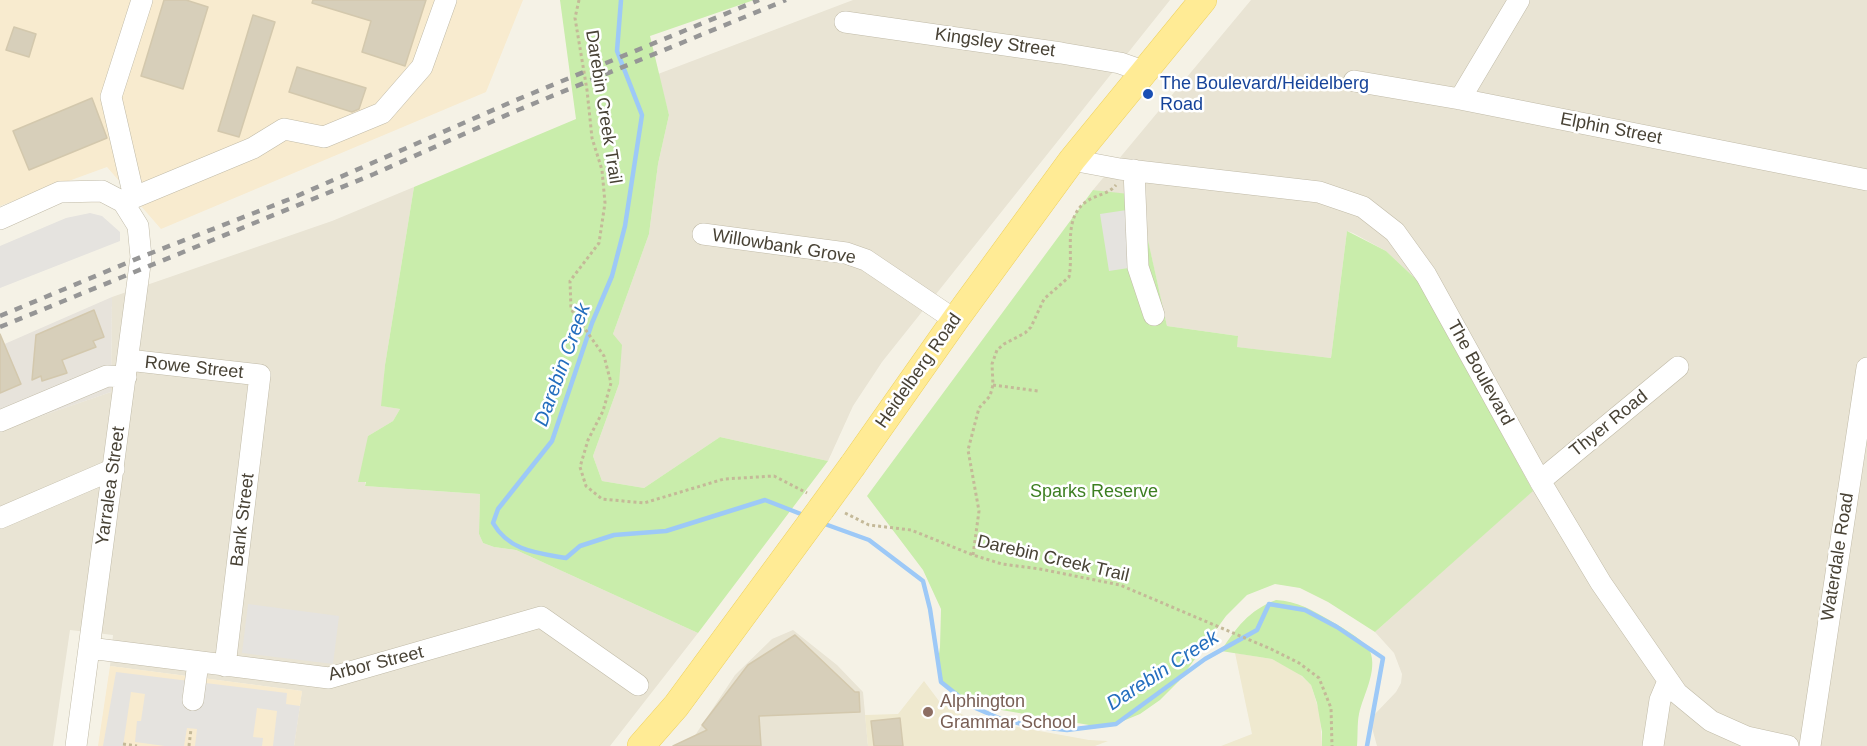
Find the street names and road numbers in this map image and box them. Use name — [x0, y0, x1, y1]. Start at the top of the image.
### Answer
street label: Kingsley Street — [934, 24, 1056, 62]
street label: Darebin Creek Trail — [580, 29, 626, 185]
street label: Elphin Street — [1558, 109, 1664, 149]
street label: Willowbank Grove — [711, 225, 857, 269]
street label: Heidelberg Road — [871, 309, 967, 433]
street label: The Boulevard — [1442, 317, 1518, 429]
street label: Rowe Street — [144, 352, 244, 384]
street label: Thyer Road — [1566, 386, 1652, 462]
street label: Yarralea Street — [92, 425, 130, 547]
street label: Bank Street — [227, 472, 259, 568]
street label: Waterdale Road — [1817, 491, 1859, 623]
street label: Darebin Creek Trail — [975, 531, 1131, 587]
street label: Arbor Street — [326, 642, 426, 686]

